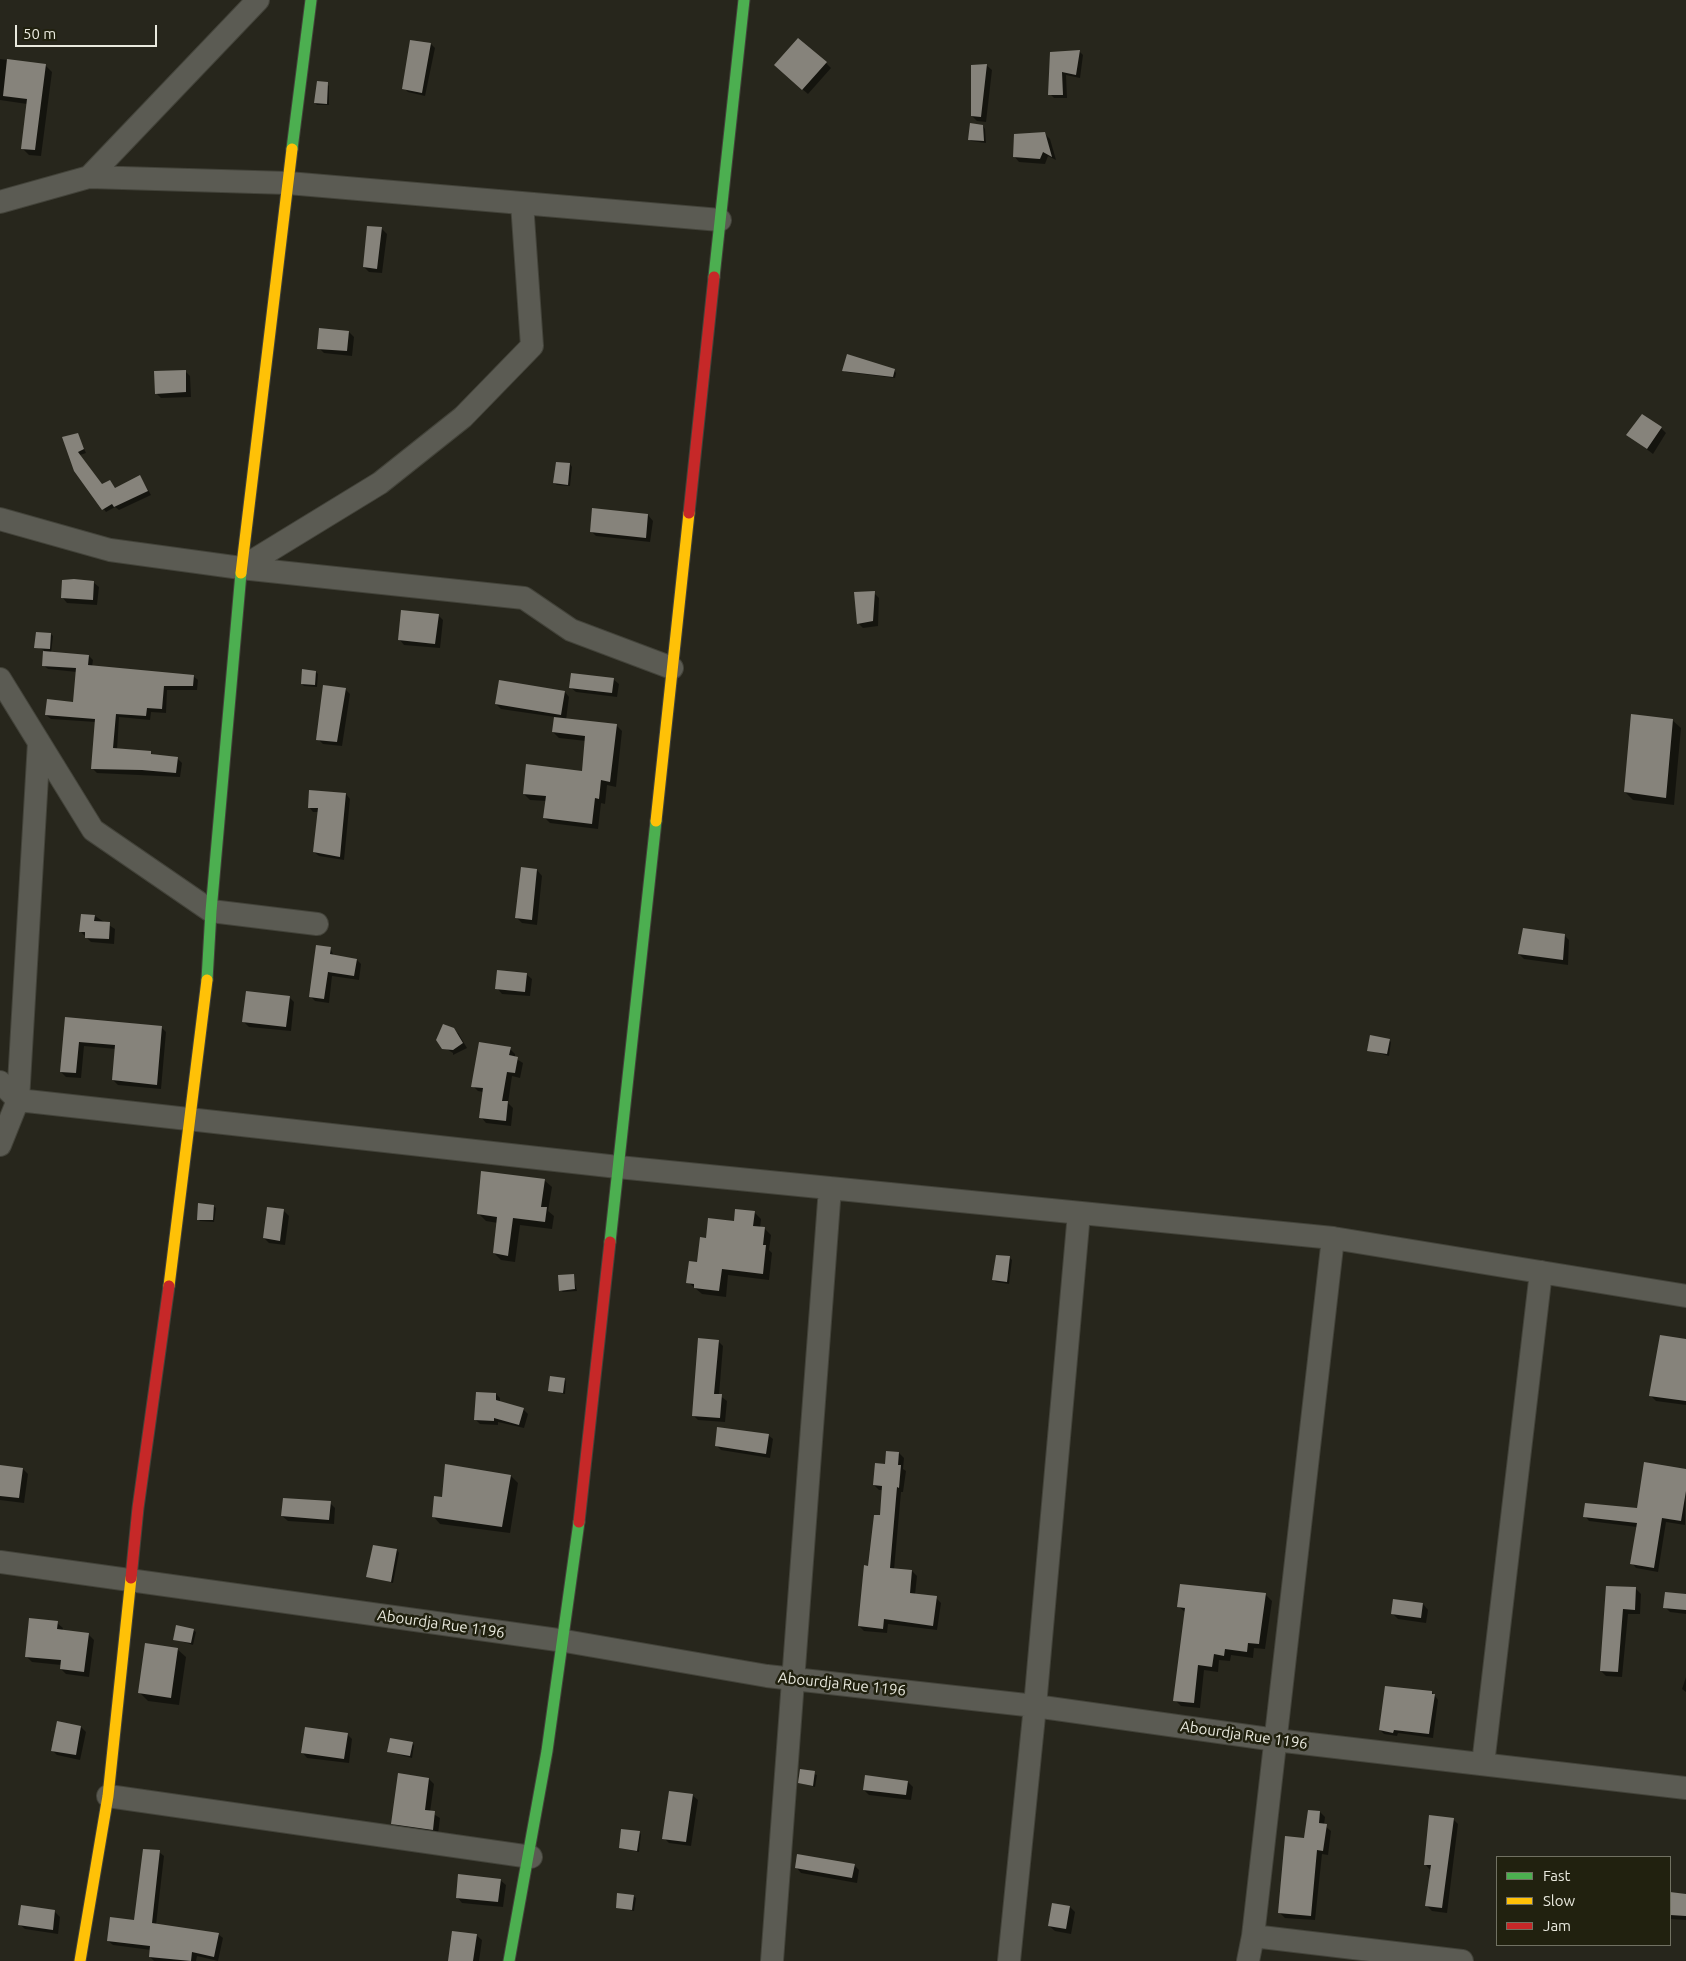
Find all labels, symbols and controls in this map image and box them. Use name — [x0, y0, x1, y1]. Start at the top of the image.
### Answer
scale bar — [18, 15, 160, 47]
text: 50 m — [23, 25, 56, 42]
street label: Abourdja Rue 1196 — [376, 1606, 506, 1642]
street label: Abourdja Rue 1196 — [777, 1668, 907, 1700]
street label: Abourdja Rue 1196 — [1179, 1717, 1309, 1753]
legend — [1496, 1856, 1671, 1946]
text: Fast — [1543, 1867, 1570, 1884]
text: Slow — [1543, 1892, 1575, 1909]
text: Jam — [1543, 1917, 1571, 1934]

